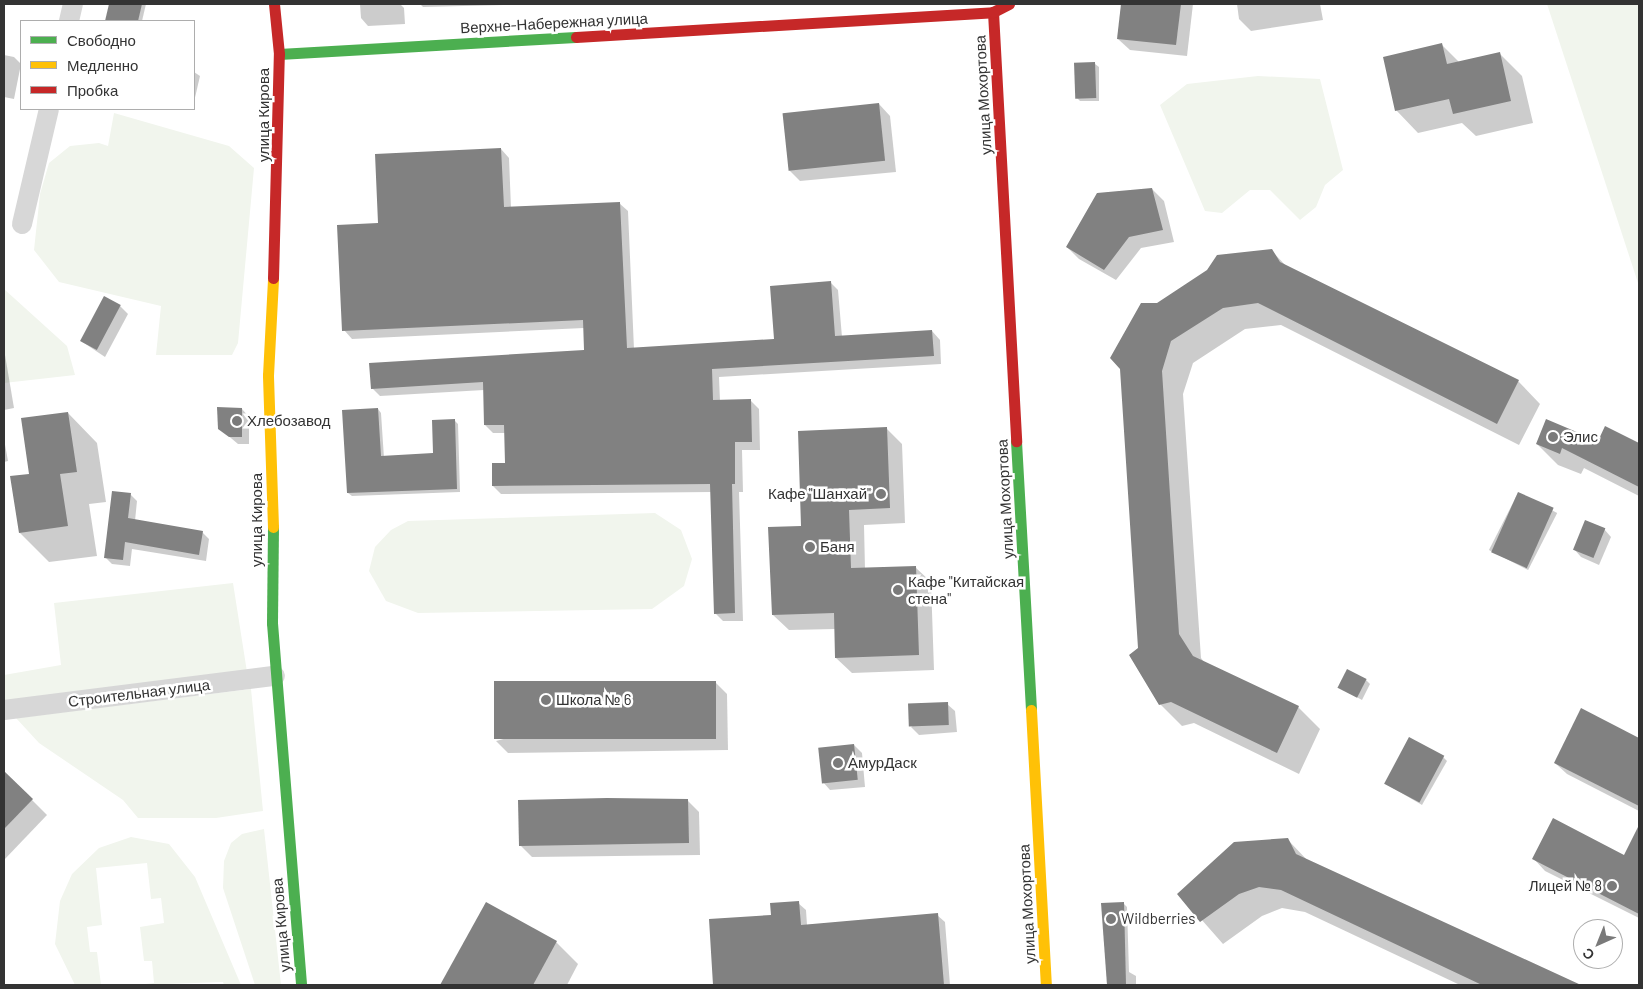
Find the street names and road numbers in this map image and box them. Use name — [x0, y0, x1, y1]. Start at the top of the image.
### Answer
street label: Верхне-Набережная улица — [460, 9, 648, 37]
street label: улица Мохортова — [971, 35, 995, 155]
street label: улица Кирова — [255, 68, 273, 162]
street label: улица Мохортова — [993, 439, 1017, 559]
street label: улица Кирова — [248, 473, 266, 567]
street label: Строительная улица — [67, 675, 211, 711]
street label: улица Мохортова — [1015, 844, 1039, 964]
street label: улица Кирова — [268, 877, 294, 973]

